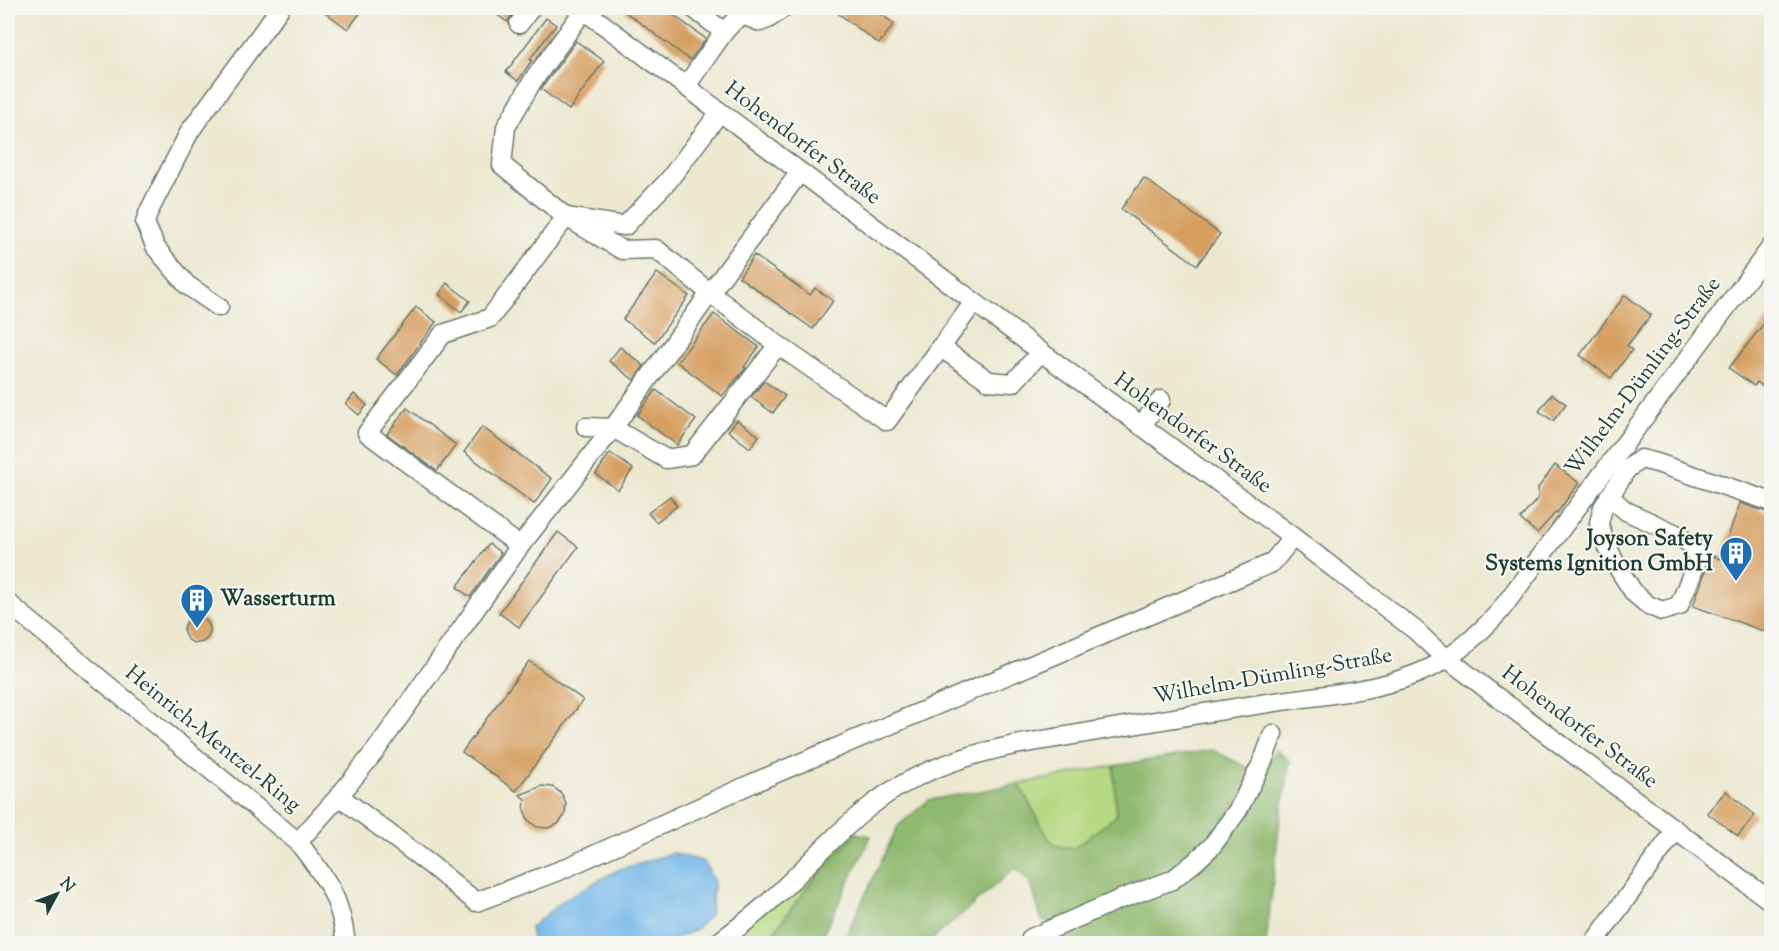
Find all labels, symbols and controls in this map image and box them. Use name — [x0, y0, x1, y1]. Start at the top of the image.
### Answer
street label: Hohendorfer Straße — [717, 74, 887, 214]
street label: Wilhelm-Dümling-Straße — [1558, 271, 1730, 483]
street label: Hohendorfer Straße — [1106, 366, 1278, 502]
place label: Joyson Safety Systems Ignition GmbH — [1485, 524, 1714, 581]
building icon: Joyson Safety Systems Ignition GmbH — [1718, 535, 1754, 582]
building icon: Wasserturm — [179, 582, 215, 629]
place label: Wasserturm — [220, 584, 337, 616]
street label: Wilhelm-Dümling-Straße — [1151, 640, 1395, 714]
street label: Hohendorfer Straße — [1494, 658, 1664, 798]
street label: Heinrich-Mentzel-Ring — [117, 659, 307, 821]
north arrow — [27, 864, 87, 924]
text: N — [54, 873, 79, 898]

